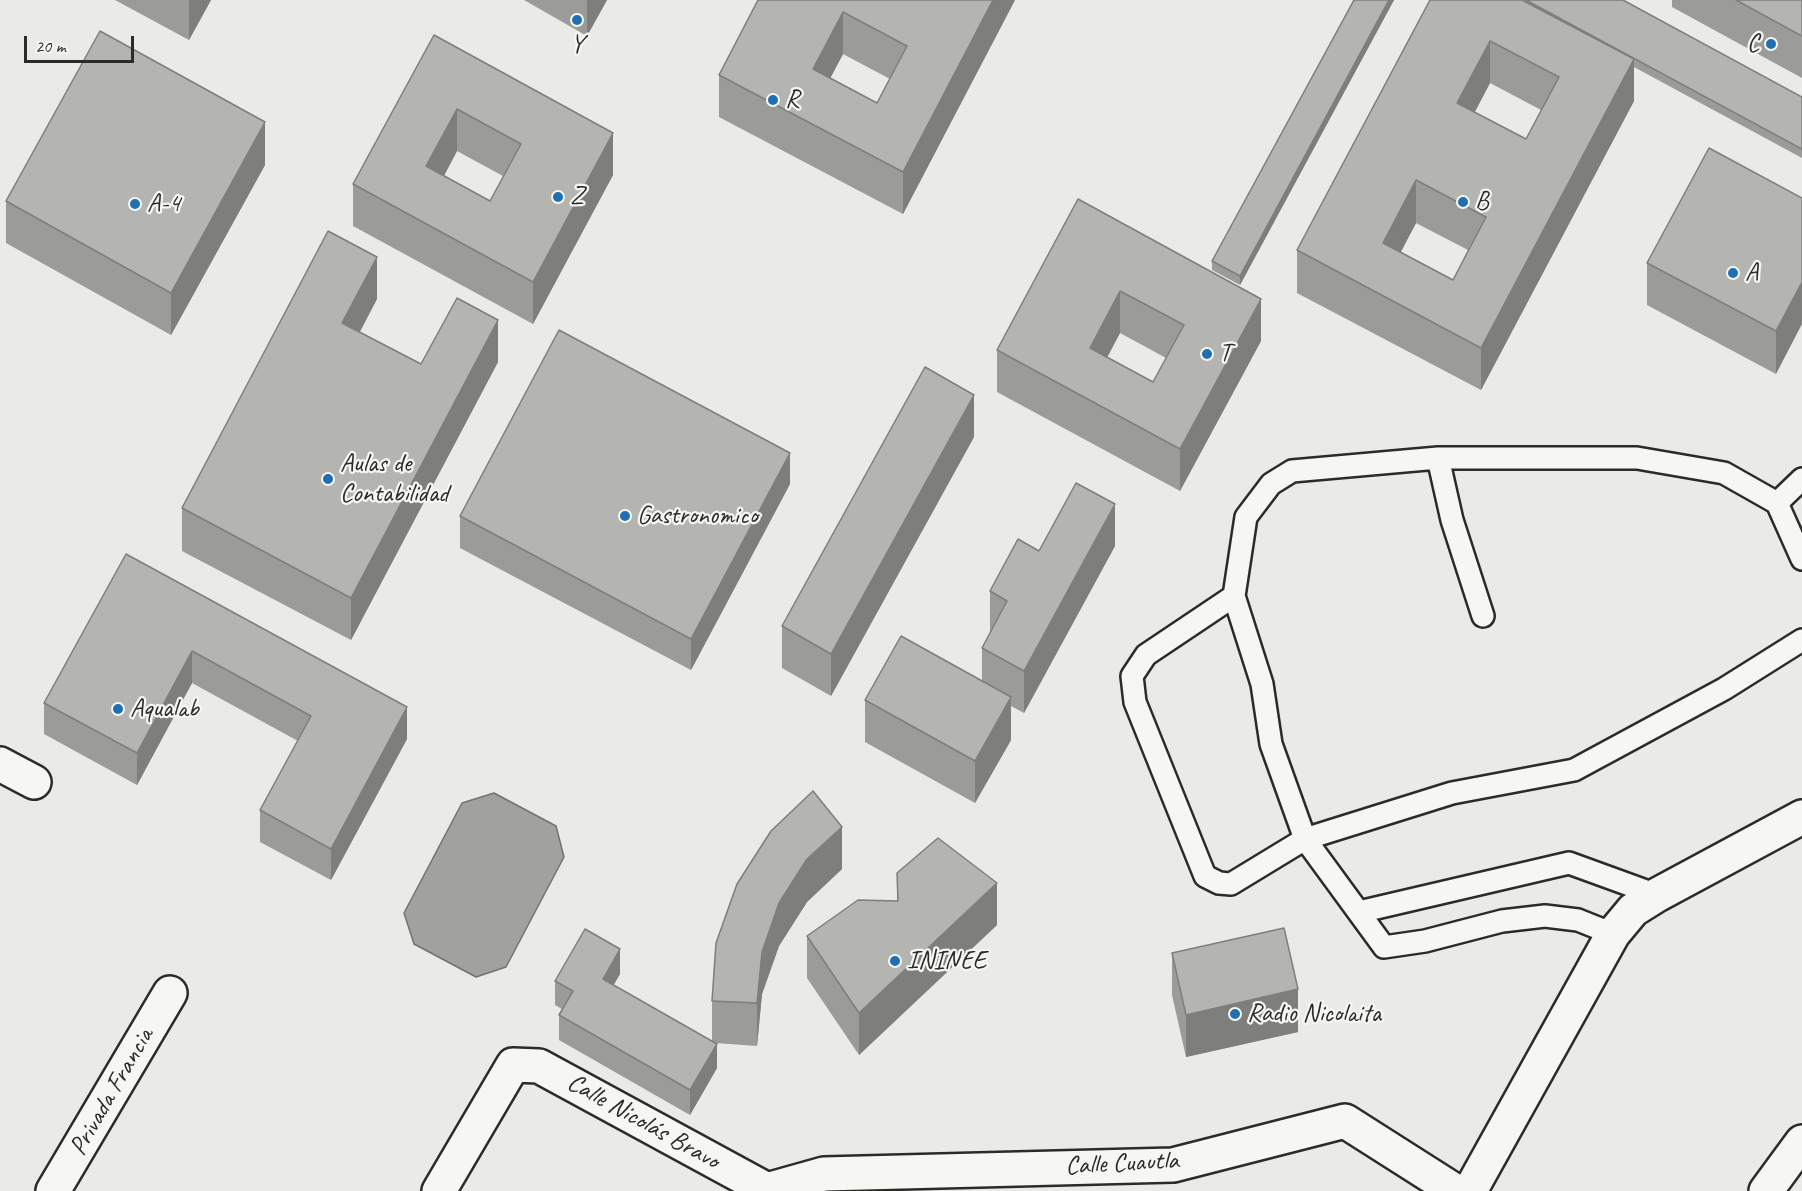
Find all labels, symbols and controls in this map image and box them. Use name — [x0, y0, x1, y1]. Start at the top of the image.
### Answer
marker: Y — [570, 13, 584, 27]
scale bar — [27, 24, 136, 62]
place label: C — [1747, 28, 1759, 60]
place label: Y — [570, 29, 584, 61]
text: 20 m — [35, 35, 66, 57]
marker: C — [1764, 37, 1778, 51]
place label: R — [785, 84, 799, 116]
marker: R — [766, 93, 780, 107]
place label: Z — [570, 181, 584, 213]
place label: B — [1475, 186, 1489, 218]
place label: A-4 — [147, 188, 180, 220]
marker: Z — [551, 190, 565, 204]
marker: B — [1456, 195, 1470, 209]
marker: A-4 — [128, 197, 142, 211]
place label: A — [1745, 257, 1758, 289]
marker: A — [1726, 266, 1740, 280]
place label: T — [1219, 338, 1231, 370]
marker: T — [1200, 347, 1214, 361]
place label: Aulas de Contabilidad — [340, 448, 448, 509]
marker: Aulas de Contabilidad — [321, 472, 335, 486]
place label: Gastronomico — [637, 500, 758, 532]
marker: Gastronomico — [618, 509, 632, 523]
place label: Aqualab — [130, 693, 199, 725]
marker: Aqualab — [111, 702, 125, 716]
place label: ININEE — [907, 945, 986, 977]
marker: ININEE — [888, 954, 902, 968]
place label: Radio Nicolaita — [1247, 998, 1381, 1030]
marker: Radio Nicolaita — [1228, 1007, 1242, 1021]
street label: Privada Francia — [63, 1023, 161, 1161]
street label: Calle Nicolás Bravo — [561, 1067, 725, 1177]
street label: Calle Cuautla — [1065, 1145, 1179, 1183]

